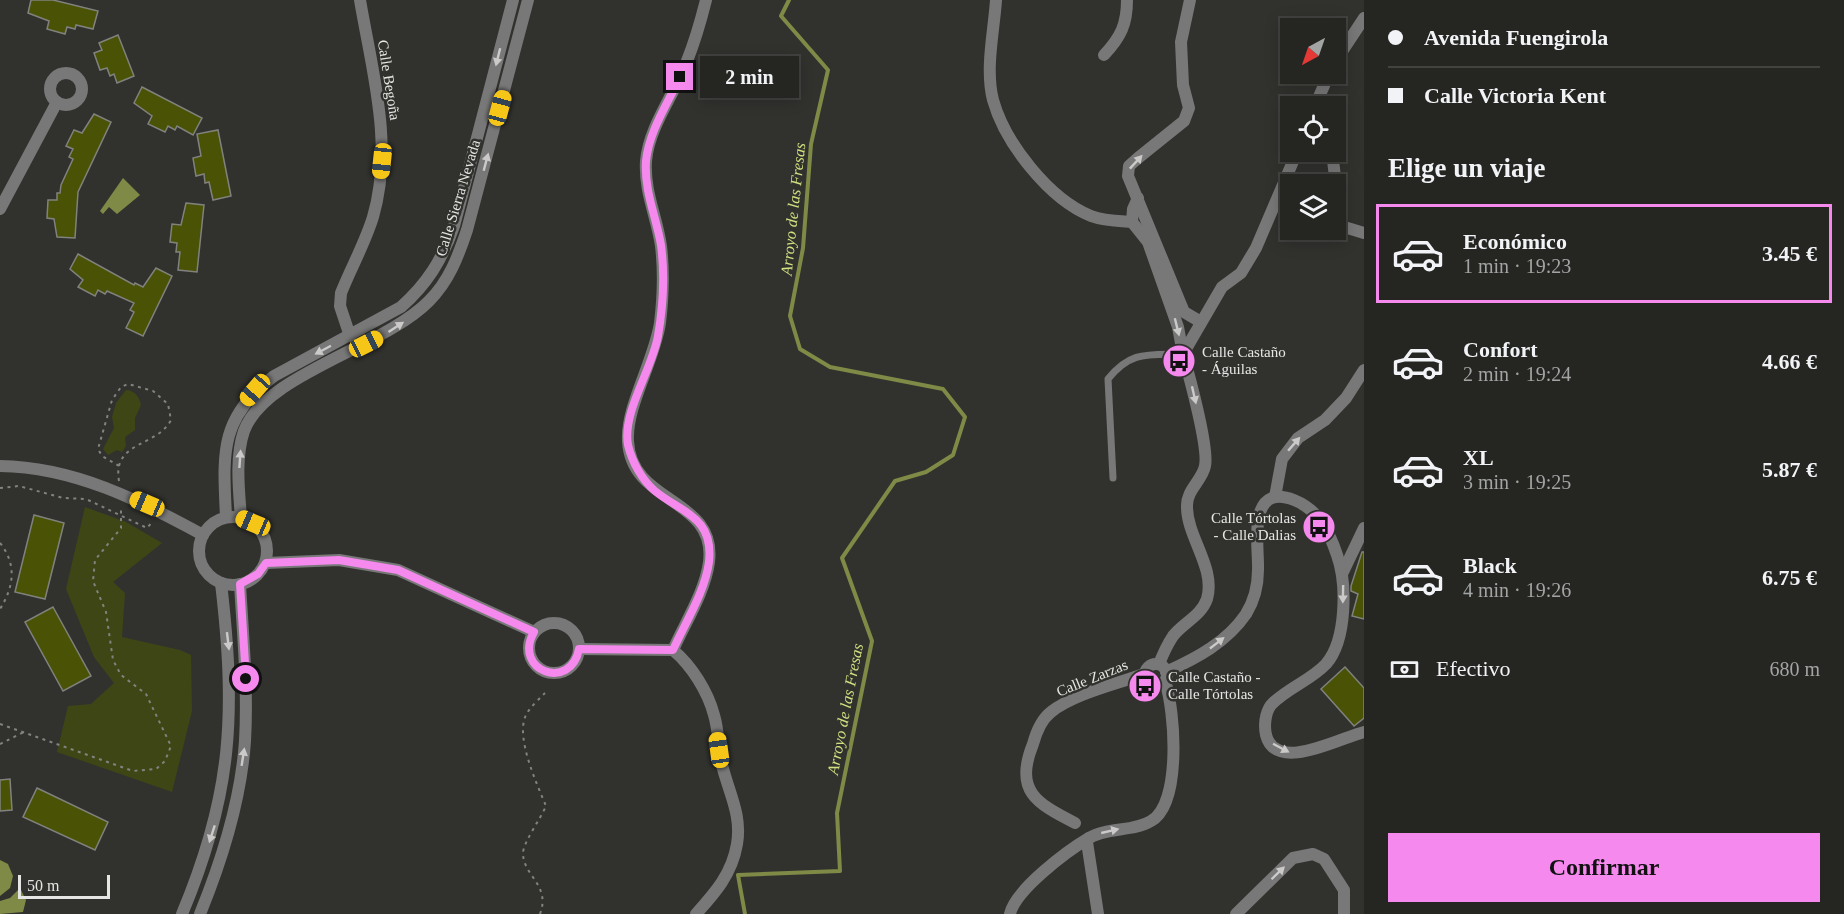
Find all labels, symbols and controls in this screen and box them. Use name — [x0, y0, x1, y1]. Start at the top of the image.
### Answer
north arrow — [1280, 18, 1346, 84]
map controls — [1280, 18, 1346, 240]
text: Avenida Fuengirola — [1424, 25, 1608, 50]
street label: Calle Begoña — [375, 39, 403, 122]
one-way arrow — [493, 47, 503, 66]
callout: 2 min — [701, 56, 800, 98]
route end — [666, 63, 693, 90]
text: 2 min — [725, 66, 774, 88]
text: Calle Victoria Kent — [1424, 83, 1606, 108]
car — [487, 88, 513, 128]
button: locate — [1280, 96, 1346, 162]
street label: Calle Sierra Nevada — [433, 138, 483, 258]
car — [371, 142, 393, 180]
water label: Arroyo de las Fresas — [777, 142, 809, 277]
one-way arrow — [481, 152, 491, 171]
text: Elige un viaje — [1388, 153, 1546, 183]
one-way arrow — [1129, 154, 1143, 169]
button: layers — [1280, 174, 1346, 240]
icon: car — [1391, 227, 1445, 281]
text: Económico — [1463, 229, 1567, 254]
text: 3.45 € — [1762, 241, 1817, 266]
text: 1 min · 19:23 — [1463, 255, 1571, 277]
one-way arrow — [1173, 318, 1183, 336]
one-way arrow — [388, 322, 404, 333]
car — [346, 328, 386, 360]
icon: car — [1391, 335, 1445, 389]
text: Confort — [1463, 337, 1538, 362]
bus stop icon: Calle Castaño - Águilas — [1161, 343, 1197, 379]
place label: Calle Castaño - Águilas — [1202, 344, 1286, 377]
one-way arrow — [314, 345, 331, 355]
text: 4.66 € — [1762, 349, 1817, 374]
text: 2 min · 19:24 — [1463, 363, 1571, 385]
car — [236, 371, 274, 409]
one-way arrow — [1189, 386, 1199, 405]
one-way arrow — [1287, 437, 1300, 452]
icon: car — [1391, 443, 1445, 497]
text: XL — [1463, 445, 1494, 470]
one-way arrow — [235, 450, 245, 469]
text: 5.87 € — [1762, 457, 1817, 482]
text: 3 min · 19:25 — [1463, 471, 1571, 493]
car — [127, 489, 167, 519]
car — [233, 508, 273, 538]
bus stop icon: Calle Tórtolas - Calle Dalias — [1301, 509, 1337, 545]
place label: Calle Tórtolas - Calle Dalias — [1211, 510, 1296, 543]
icon: car — [1391, 551, 1445, 605]
text: Black — [1463, 553, 1517, 578]
text: 6.75 € — [1762, 565, 1817, 590]
text: 4 min · 19:26 — [1463, 579, 1571, 601]
one-way arrow — [1338, 584, 1348, 603]
one-way arrow — [223, 632, 232, 651]
one-way arrow — [1210, 638, 1225, 650]
water label: Arroyo de las Fresas — [824, 642, 867, 777]
icon: cash — [1388, 653, 1421, 686]
street label: Calle Zarzas — [1054, 656, 1130, 700]
text: Efectivo — [1436, 656, 1511, 681]
text: 680 m — [1769, 658, 1820, 680]
route start — [232, 665, 259, 692]
bus stop icon: Calle Castaño - Calle Tórtolas — [1127, 668, 1163, 704]
place label: Calle Castaño - Calle Tórtolas — [1168, 669, 1260, 702]
car — [708, 731, 730, 769]
one-way arrow — [1272, 743, 1290, 753]
one-way arrow — [238, 747, 247, 766]
one-way arrow — [206, 825, 216, 843]
one-way arrow — [1101, 826, 1120, 835]
button: Confirmar — [1388, 833, 1820, 902]
one-way arrow — [1270, 867, 1284, 881]
scale bar — [18, 872, 110, 900]
text: 50 m — [27, 877, 59, 894]

